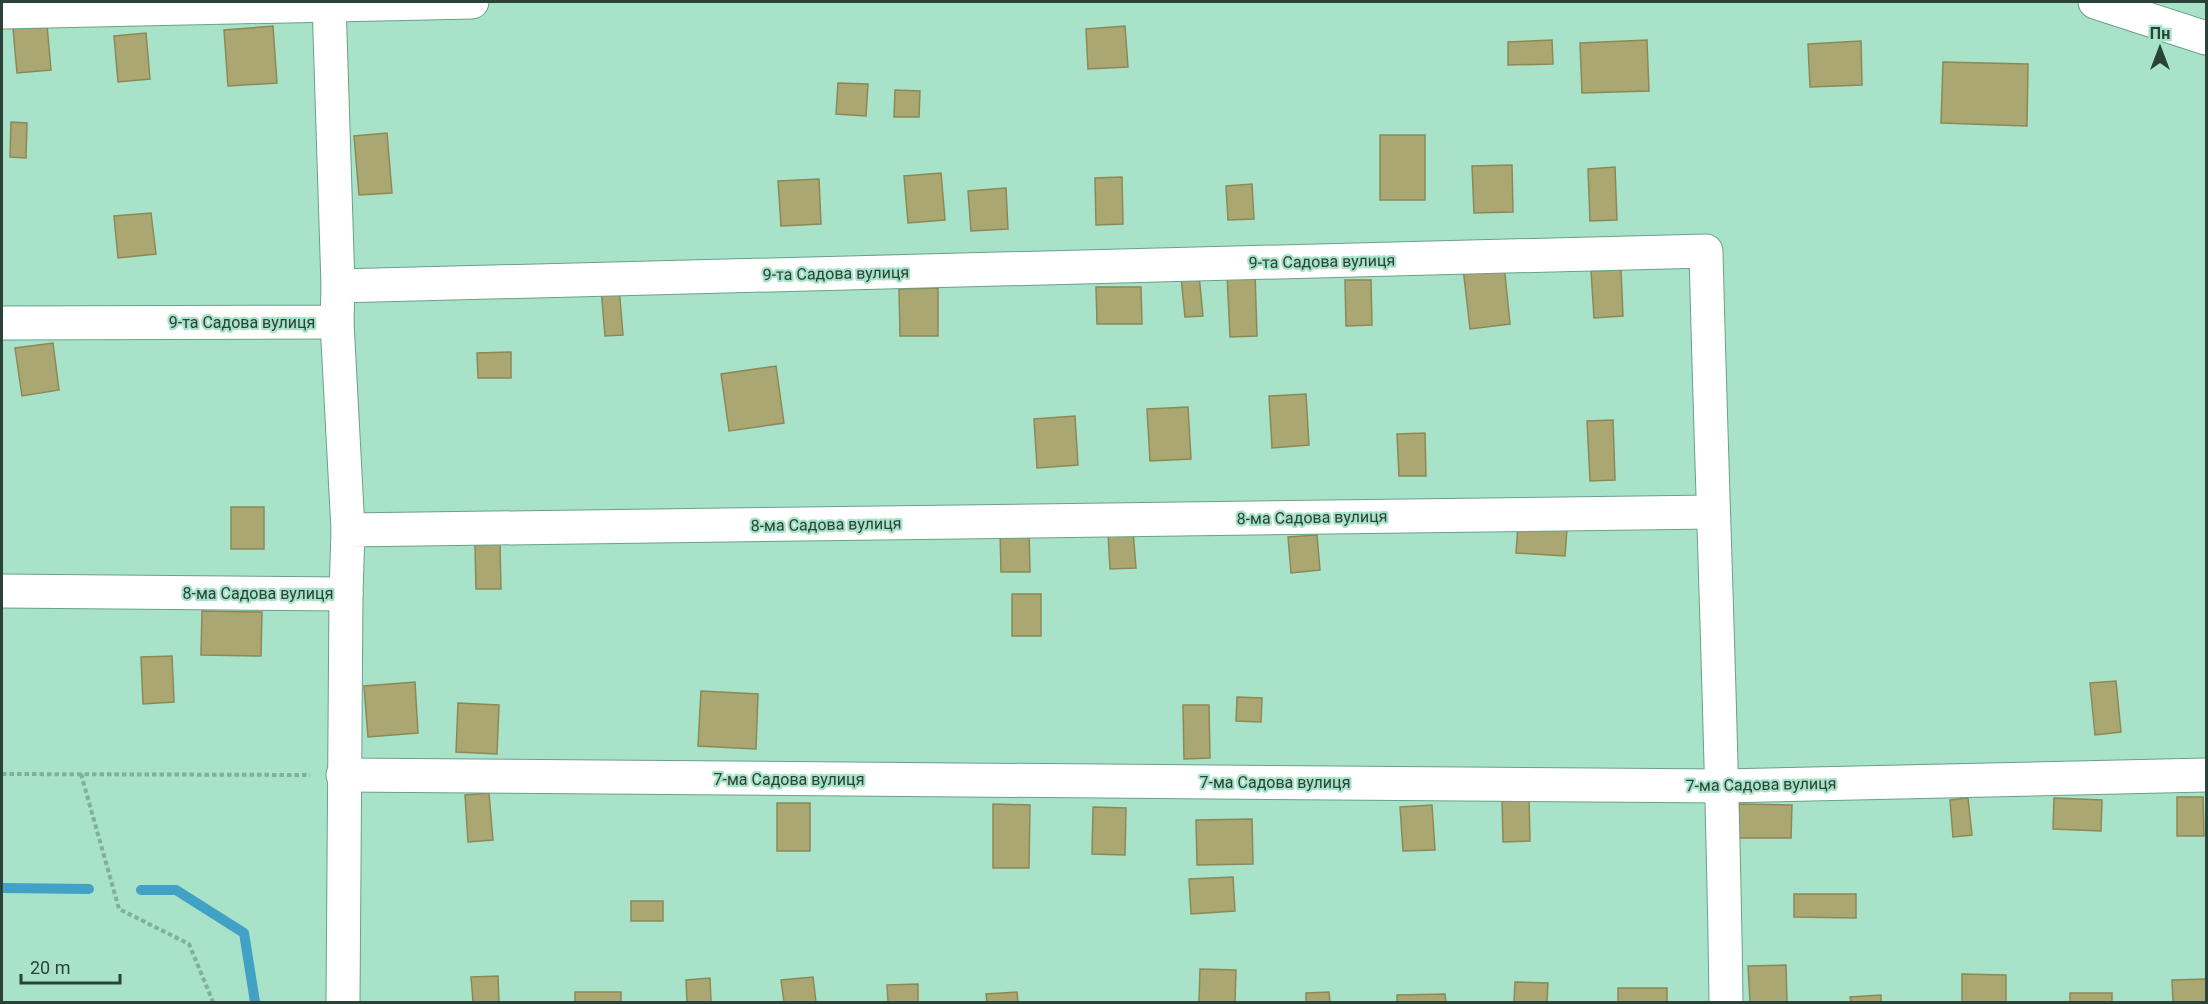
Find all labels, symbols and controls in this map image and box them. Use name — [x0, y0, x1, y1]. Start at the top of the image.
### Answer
north arrow — [2130, 18, 2190, 78]
text: Пн — [2150, 24, 2170, 43]
street label: 9-та Садова вулиця — [1249, 251, 1395, 272]
street label: 9-та Садова вулиця — [763, 263, 909, 284]
street label: 9-та Садова вулиця — [169, 313, 315, 332]
street label: 8-ма Садова вулиця — [1236, 507, 1388, 528]
street label: 8-ма Садова вулиця — [750, 514, 902, 535]
street label: 8-ма Садова вулиця — [183, 584, 333, 603]
street label: 7-ма Садова вулиця — [714, 770, 864, 789]
street label: 7-ма Садова вулиця — [1200, 773, 1350, 792]
street label: 7-ма Садова вулиця — [1685, 774, 1837, 795]
scale bar — [21, 947, 120, 985]
text: 20 m — [30, 957, 70, 978]

